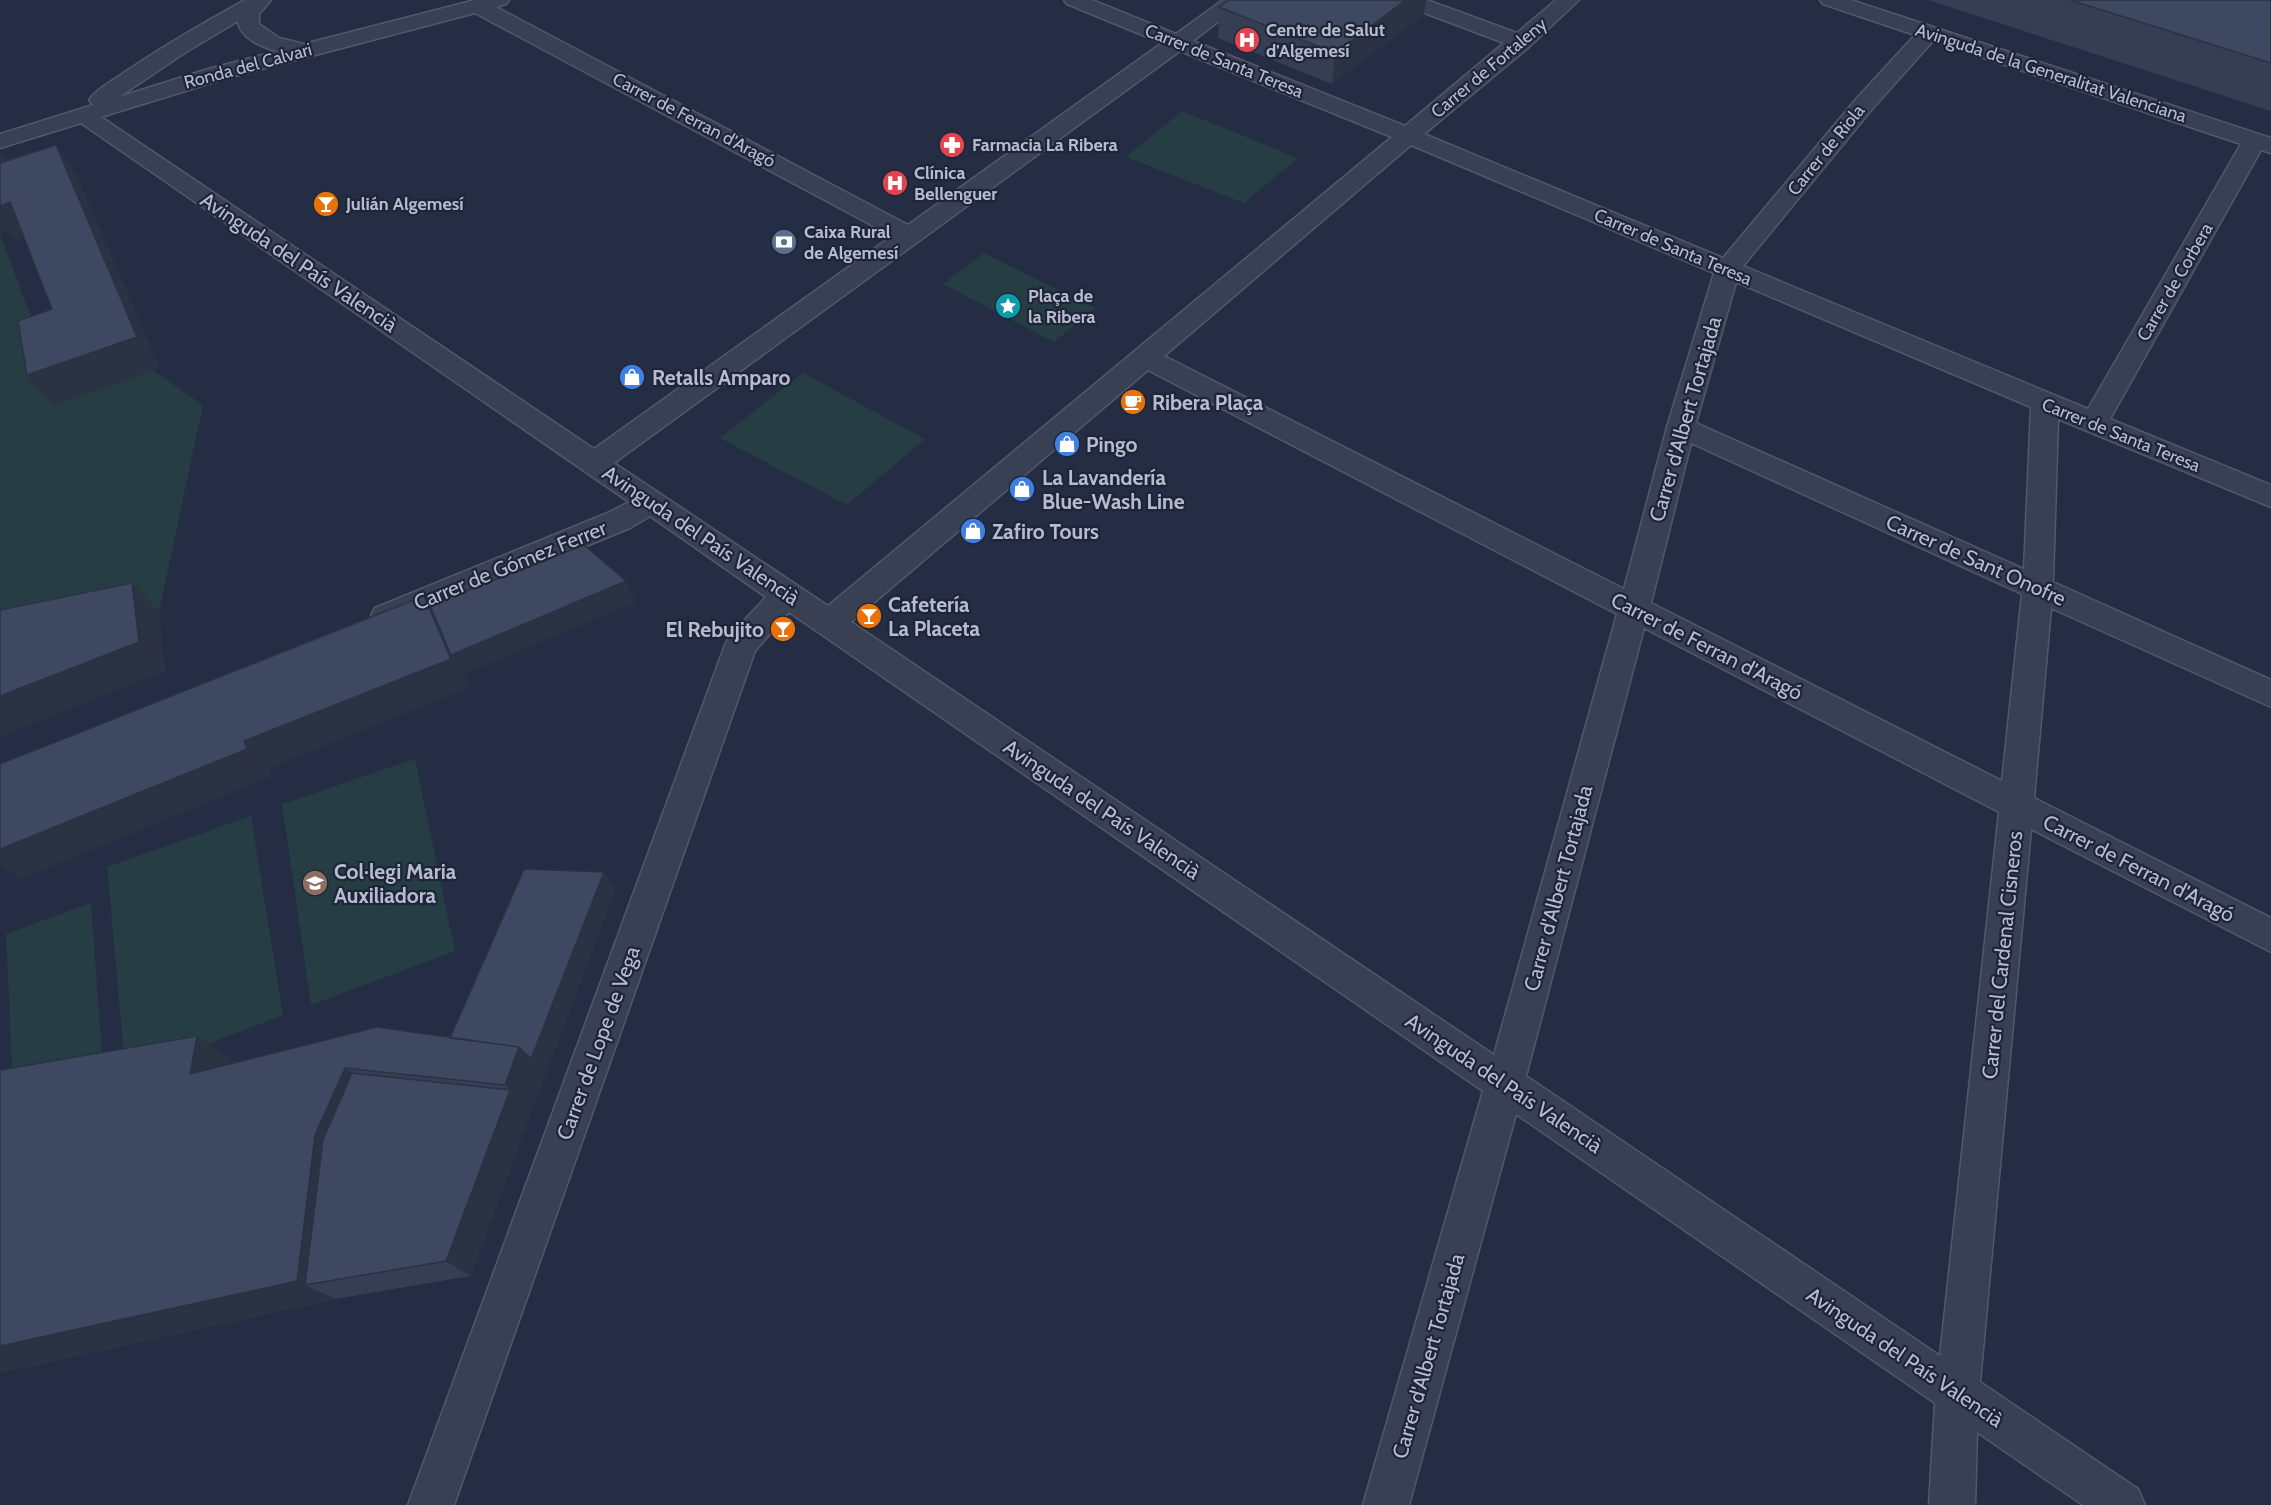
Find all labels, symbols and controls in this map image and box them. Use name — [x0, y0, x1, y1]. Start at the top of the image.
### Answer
street label: Carrer de Fortaleny — [1427, 13, 1551, 123]
street label: Carrer de Santa Teresa — [1142, 19, 1307, 103]
place label: Centre de Salut d'Algemesí — [1266, 19, 1385, 62]
street label: Avinguda de la Generalitat Valenciana — [1913, 19, 2190, 127]
hospital icon: Centre de Salut d'Algemesí — [1232, 25, 1262, 55]
street label: Ronda del Calvari — [182, 38, 314, 94]
street label: Carrer de Ferran d'Aragó — [609, 68, 779, 172]
street label: Carrer de Riola — [1783, 100, 1870, 200]
pharmacy icon: Farmacia La Ribera — [937, 130, 967, 160]
place label: Farmacia La Ribera — [972, 134, 1118, 156]
place label: Clínica Bellenguer — [914, 162, 997, 205]
hospital icon: Clínica Bellenguer — [880, 168, 910, 198]
street label: Avinguda del País Valencià — [196, 187, 402, 337]
bar icon: Julián Algemesí — [311, 189, 341, 219]
place label: Julián Algemesí — [345, 193, 464, 215]
street label: Carrer de Santa Teresa — [1591, 204, 1755, 290]
street label: Carrer de Corbera — [2132, 219, 2218, 345]
place label: Caixa Rural de Algemesí — [804, 221, 898, 264]
bank icon: Caixa Rural de Algemesí — [769, 227, 799, 257]
place label: Plaça de la Ribera — [1028, 285, 1096, 328]
place icon: Plaça de la Ribera — [993, 291, 1023, 321]
street label: Carrer d'Albert Tortajada — [1644, 314, 1727, 525]
shop icon: Retalls Amparo — [617, 362, 647, 392]
place label: Retalls Amparo — [652, 365, 790, 390]
cafe icon: Ribera Plaça — [1118, 387, 1148, 417]
place label: Ribera Plaça — [1152, 390, 1264, 415]
street label: Carrer de Santa Teresa — [2039, 393, 2204, 477]
shop icon: Pingo — [1052, 429, 1082, 459]
place label: Pingo — [1086, 432, 1137, 457]
street label: Avinguda del País Valencià — [598, 460, 804, 610]
place label: La Lavandería Blue-Wash Line — [1042, 465, 1185, 514]
shop icon: La Lavandería Blue-Wash Line — [1007, 474, 1037, 504]
street label: Carrer de Sant Onofre — [1882, 509, 2070, 611]
street label: Carrer de Gómez Ferrer — [410, 515, 610, 615]
shop icon: Zafiro Tours — [958, 516, 988, 546]
place label: Zafiro Tours — [992, 519, 1099, 544]
street label: Carrer de Ferran d'Aragó — [1607, 587, 1807, 705]
place label: Cafetería La Placeta — [888, 592, 981, 641]
bar icon: Cafetería La Placeta — [854, 601, 884, 631]
bar icon: El Rebujito — [768, 614, 798, 644]
place label: El Rebujito — [665, 617, 764, 642]
street label: Avinguda del País Valencià — [999, 734, 1205, 884]
street label: Carrer d'Albert Tortajada — [1518, 782, 1599, 994]
street label: Carrer de Ferran d'Aragó — [2039, 809, 2239, 927]
street label: Carrer del Cardenal Cisneros — [1977, 829, 2027, 1080]
place label: Col·legi Maria Auxiliadora — [334, 859, 457, 908]
school or university icon: Col·legi Maria Auxiliadora — [300, 868, 330, 898]
street label: Carrer de Lope de Vega — [551, 943, 645, 1143]
street label: Avinguda del País Valencià — [1401, 1008, 1607, 1158]
street label: Carrer d'Albert Tortajada — [1387, 1251, 1470, 1462]
street label: Avinguda del País Valencià — [1802, 1282, 2008, 1432]

